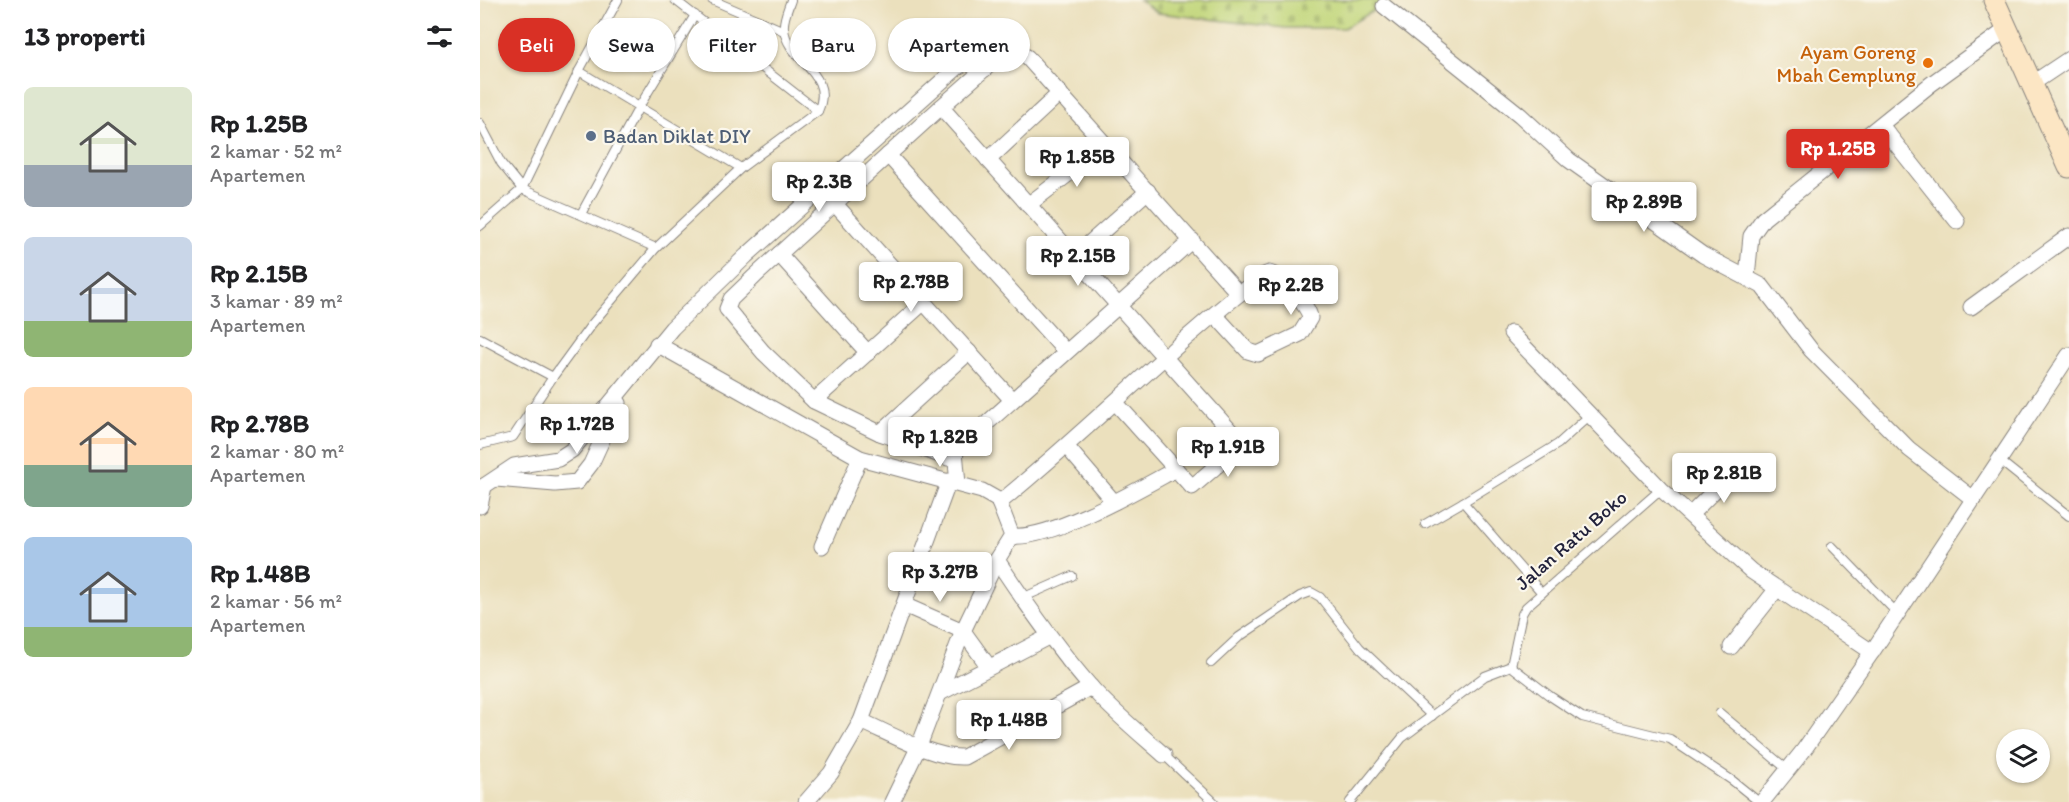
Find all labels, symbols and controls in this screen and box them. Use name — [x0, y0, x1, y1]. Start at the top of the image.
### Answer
chip: Beli — [498, 18, 575, 72]
chip: Sewa — [587, 18, 675, 72]
chip: Filter — [687, 18, 778, 72]
chip: Baru — [790, 18, 876, 72]
chip: Apartemen — [888, 18, 1030, 72]
text: 13 properti — [24, 20, 146, 52]
icon: filters — [423, 20, 456, 53]
place label: Ayam Goreng Mbah Cemplung — [1777, 40, 1917, 87]
marker: Ayam Goreng Mbah Cemplung — [1921, 56, 1935, 70]
text: Rp 1.25B — [210, 107, 308, 139]
icon: home — [72, 111, 144, 183]
place label: Badan Diklat DIY — [603, 124, 751, 148]
marker: Badan Diklat DIY — [584, 129, 598, 143]
pin: Rp 1.25B — [1776, 129, 1900, 180]
text: Rp 1.25B — [1800, 136, 1876, 160]
pin: Rp 1.85B — [1015, 137, 1139, 188]
text: 2 kamar · 52 m² — [210, 139, 342, 163]
text: Rp 1.85B — [1039, 144, 1115, 168]
pin: Rp 2.3B — [764, 162, 874, 213]
text: Apartemen — [210, 163, 305, 187]
text: Rp 2.3B — [786, 169, 852, 193]
pin: Rp 2.89B — [1582, 182, 1706, 233]
text: Rp 2.89B — [1606, 189, 1682, 213]
pin: Rp 2.15B — [1016, 236, 1140, 287]
text: Rp 2.15B — [1040, 243, 1116, 267]
text: Rp 2.15B — [210, 257, 308, 289]
icon: home — [72, 261, 144, 333]
pin: Rp 2.78B — [849, 262, 973, 313]
pin: Rp 2.2B — [1236, 265, 1346, 316]
text: Rp 2.78B — [873, 269, 949, 293]
text: Rp 2.2B — [1258, 272, 1324, 296]
text: 3 kamar · 89 m² — [210, 289, 343, 313]
text: Apartemen — [210, 313, 305, 337]
pin: Rp 1.72B — [515, 404, 639, 455]
text: Rp 2.78B — [210, 407, 309, 439]
icon: home — [72, 411, 144, 483]
text: Rp 1.72B — [540, 411, 614, 435]
pin: Rp 1.82B — [878, 417, 1002, 468]
text: Rp 1.82B — [902, 424, 978, 448]
pin: Rp 1.91B — [1166, 427, 1290, 478]
text: Rp 1.91B — [1191, 434, 1265, 458]
text: 2 kamar · 80 m² — [210, 439, 344, 463]
pin: Rp 2.81B — [1662, 453, 1786, 504]
text: Rp 2.81B — [1686, 460, 1762, 484]
text: Apartemen — [210, 463, 305, 487]
street label: Jalan Ratu Boko — [1510, 485, 1632, 595]
pin: Rp 3.27B — [878, 552, 1002, 603]
text: Rp 1.48B — [210, 557, 310, 589]
text: Rp 3.27B — [902, 559, 978, 583]
icon: home — [72, 561, 144, 633]
text: 2 kamar · 56 m² — [210, 589, 342, 613]
text: Apartemen — [210, 613, 305, 637]
pin: Rp 1.48B — [947, 700, 1071, 751]
text: Rp 1.48B — [970, 707, 1048, 731]
map controls — [1996, 729, 2050, 783]
button: layers — [1996, 729, 2050, 783]

